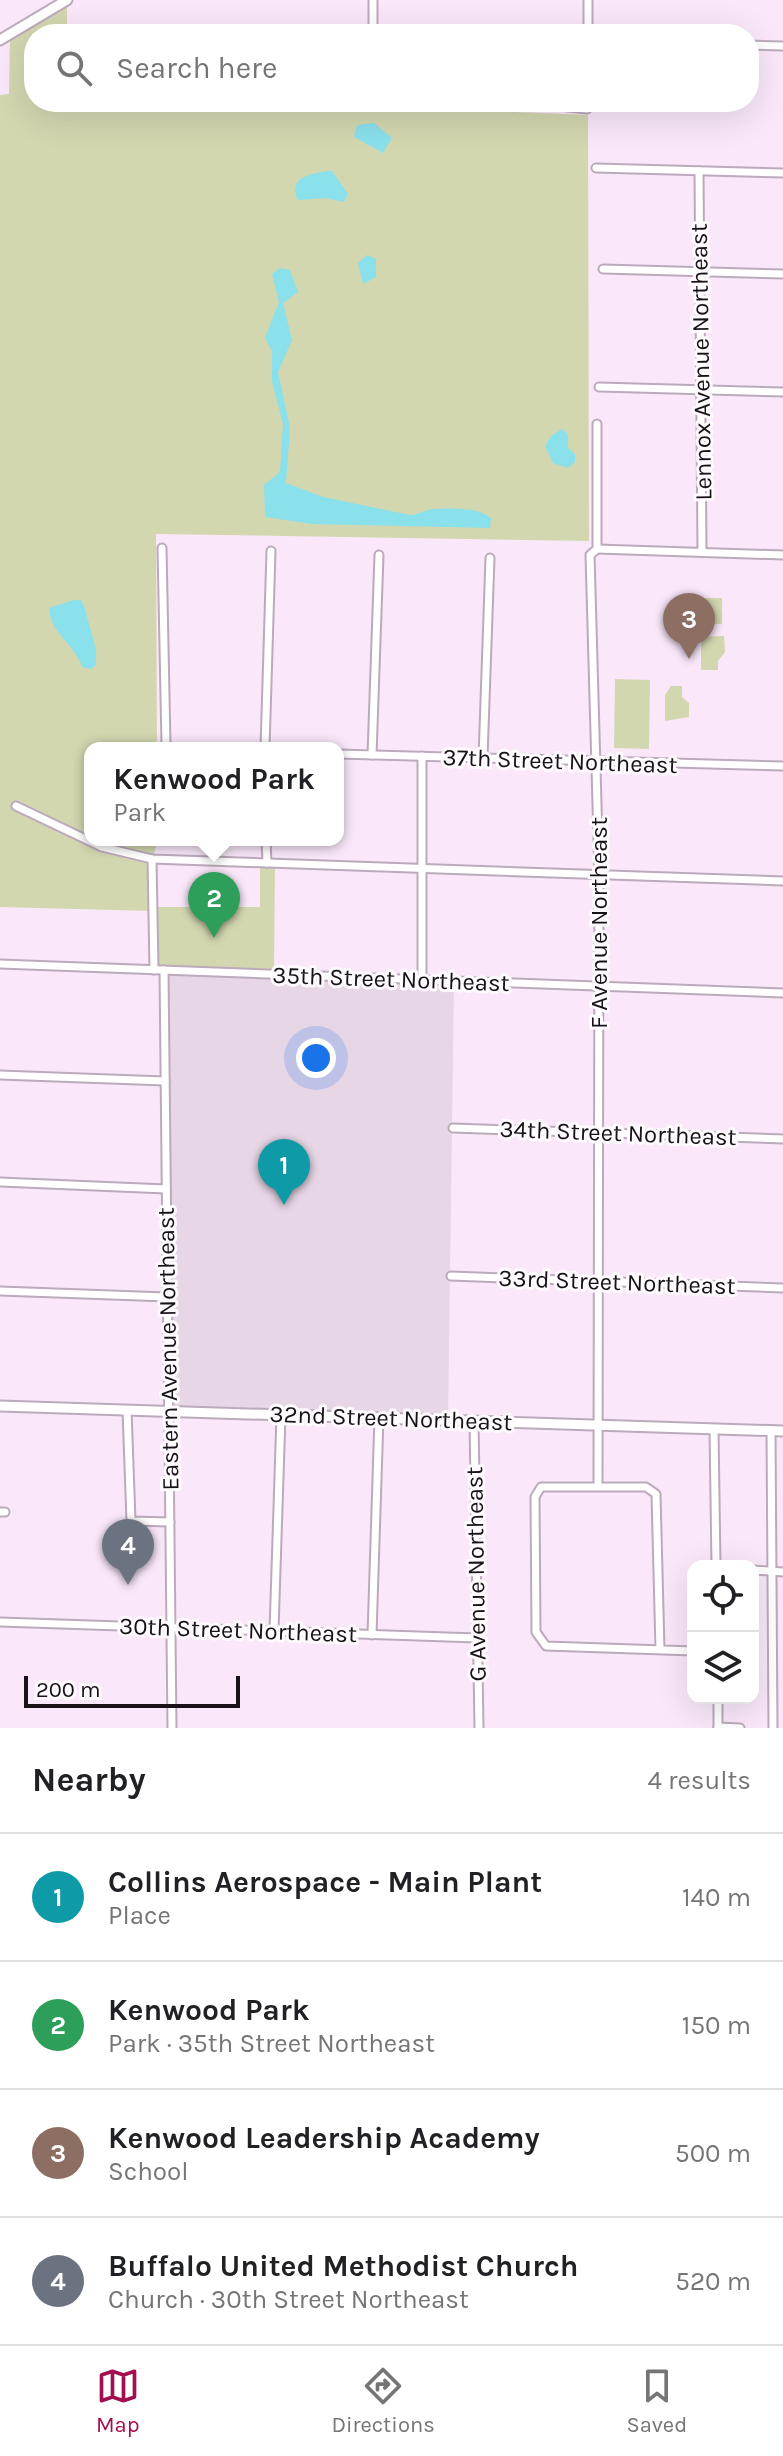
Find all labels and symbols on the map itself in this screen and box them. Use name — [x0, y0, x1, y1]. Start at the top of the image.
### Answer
street label: Lennox Avenue Northeast — [685, 223, 717, 501]
pin: 3 — [663, 593, 715, 659]
street label: 37th Street Northeast — [442, 743, 678, 779]
street label: F Avenue Northeast — [585, 817, 613, 1029]
pin: 2 — [188, 872, 240, 938]
street label: 35th Street Northeast — [272, 961, 510, 997]
your location — [296, 1038, 336, 1078]
street label: 34th Street Northeast — [499, 1115, 737, 1151]
pin: 1 — [258, 1139, 310, 1205]
street label: Eastern Avenue Northeast — [152, 1207, 184, 1491]
street label: 33rd Street Northeast — [498, 1264, 736, 1300]
street label: 32nd Street Northeast — [269, 1400, 513, 1436]
street label: G Avenue Northeast — [460, 1466, 492, 1682]
pin: 4 — [102, 1519, 154, 1585]
street label: 30th Street Northeast — [119, 1612, 357, 1648]
scale bar — [24, 1672, 240, 1708]

